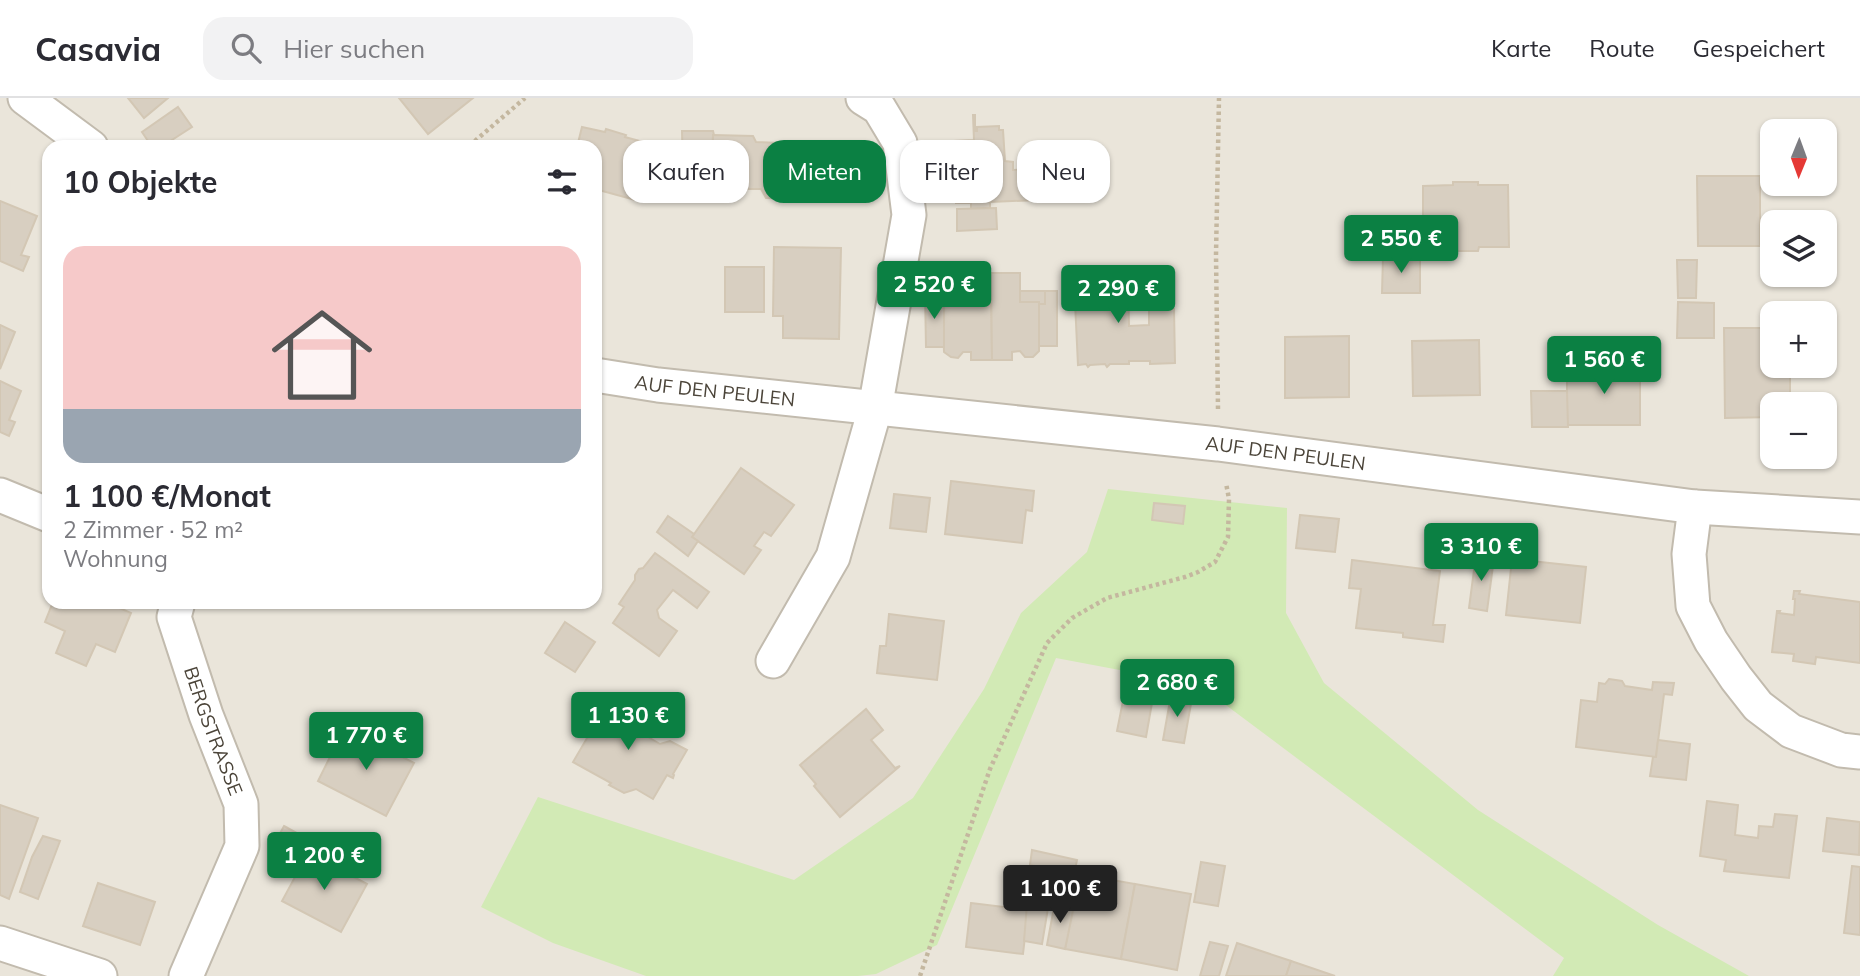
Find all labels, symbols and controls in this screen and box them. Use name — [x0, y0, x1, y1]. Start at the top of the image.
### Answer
search box — [203, 17, 693, 80]
text: Casavia — [35, 28, 161, 69]
icon: search — [227, 29, 265, 67]
text: Hier suchen — [283, 32, 425, 65]
text: Karte — [1491, 33, 1551, 63]
text: Route — [1589, 33, 1655, 63]
text: Gespeichert — [1693, 33, 1825, 63]
north arrow — [1760, 119, 1838, 196]
map controls — [1760, 119, 1837, 469]
chip: Kaufen — [623, 140, 749, 203]
chip: Mieten — [763, 140, 886, 203]
chip: Filter — [900, 140, 1003, 203]
chip: Neu — [1017, 140, 1110, 203]
text: 10 Objekte — [63, 163, 217, 201]
icon: filters — [543, 163, 581, 201]
button: layers — [1760, 210, 1837, 287]
pin: 2 550 € — [1336, 216, 1466, 275]
text: 2 550 € — [1360, 223, 1442, 252]
pin: 2 520 € — [869, 262, 999, 321]
pin: 2 290 € — [1053, 266, 1183, 325]
text: 2 520 € — [893, 269, 975, 298]
text: 2 290 € — [1077, 273, 1159, 302]
icon: home — [259, 292, 385, 418]
button: + — [1760, 301, 1837, 378]
pin: 1 560 € — [1539, 336, 1669, 396]
text: 1 560 € — [1563, 344, 1645, 373]
street label: AUF DEN PEULEN — [633, 369, 796, 411]
button: − — [1760, 392, 1837, 469]
street label: AUF DEN PEULEN — [1204, 431, 1367, 475]
text: 1 100 €/Monat — [63, 477, 271, 515]
text: 2 Zimmer · 52 m² — [63, 515, 243, 544]
pin: 3 310 € — [1416, 524, 1546, 583]
text: 3 310 € — [1440, 531, 1522, 560]
text: Wohnung — [63, 544, 168, 573]
pin: 2 680 € — [1112, 660, 1242, 719]
street label: BERGSTRASSE — [179, 663, 248, 799]
text: 2 680 € — [1136, 667, 1218, 696]
pin: 1 130 € — [563, 692, 693, 752]
text: 1 130 € — [587, 700, 669, 729]
pin: 1 770 € — [301, 712, 431, 772]
text: 1 770 € — [325, 720, 407, 749]
pin: 1 200 € — [259, 832, 389, 892]
text: 1 200 € — [283, 840, 365, 869]
pin: 1 100 € — [995, 866, 1125, 925]
text: 1 100 € — [1019, 873, 1101, 902]

